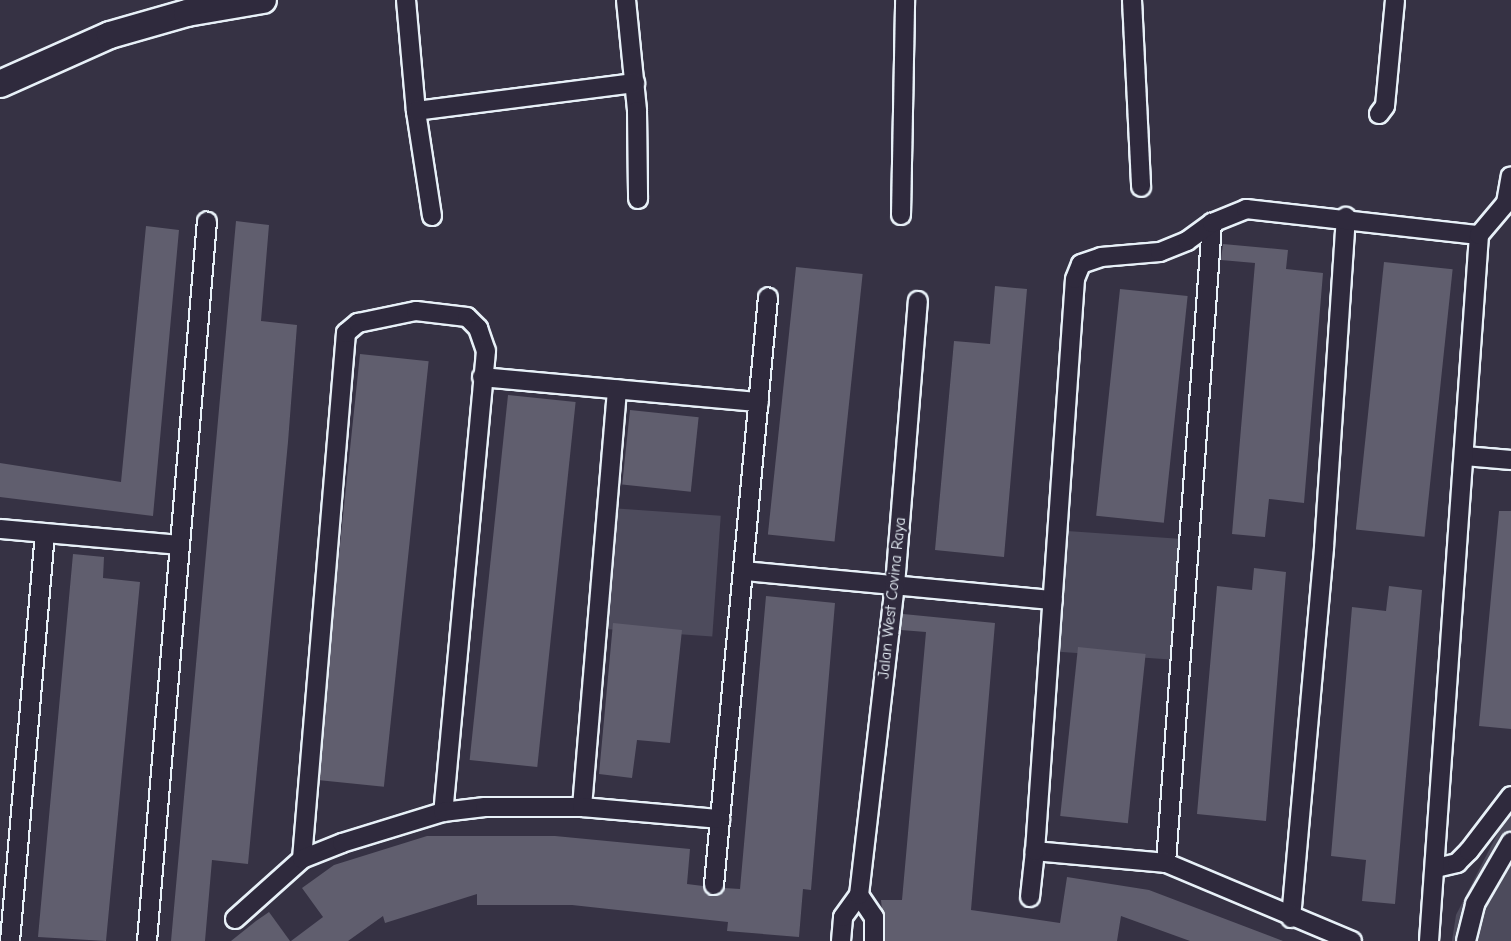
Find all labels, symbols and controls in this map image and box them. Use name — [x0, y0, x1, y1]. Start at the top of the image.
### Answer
street label: Jalan West Covina Raya — [874, 516, 910, 680]

